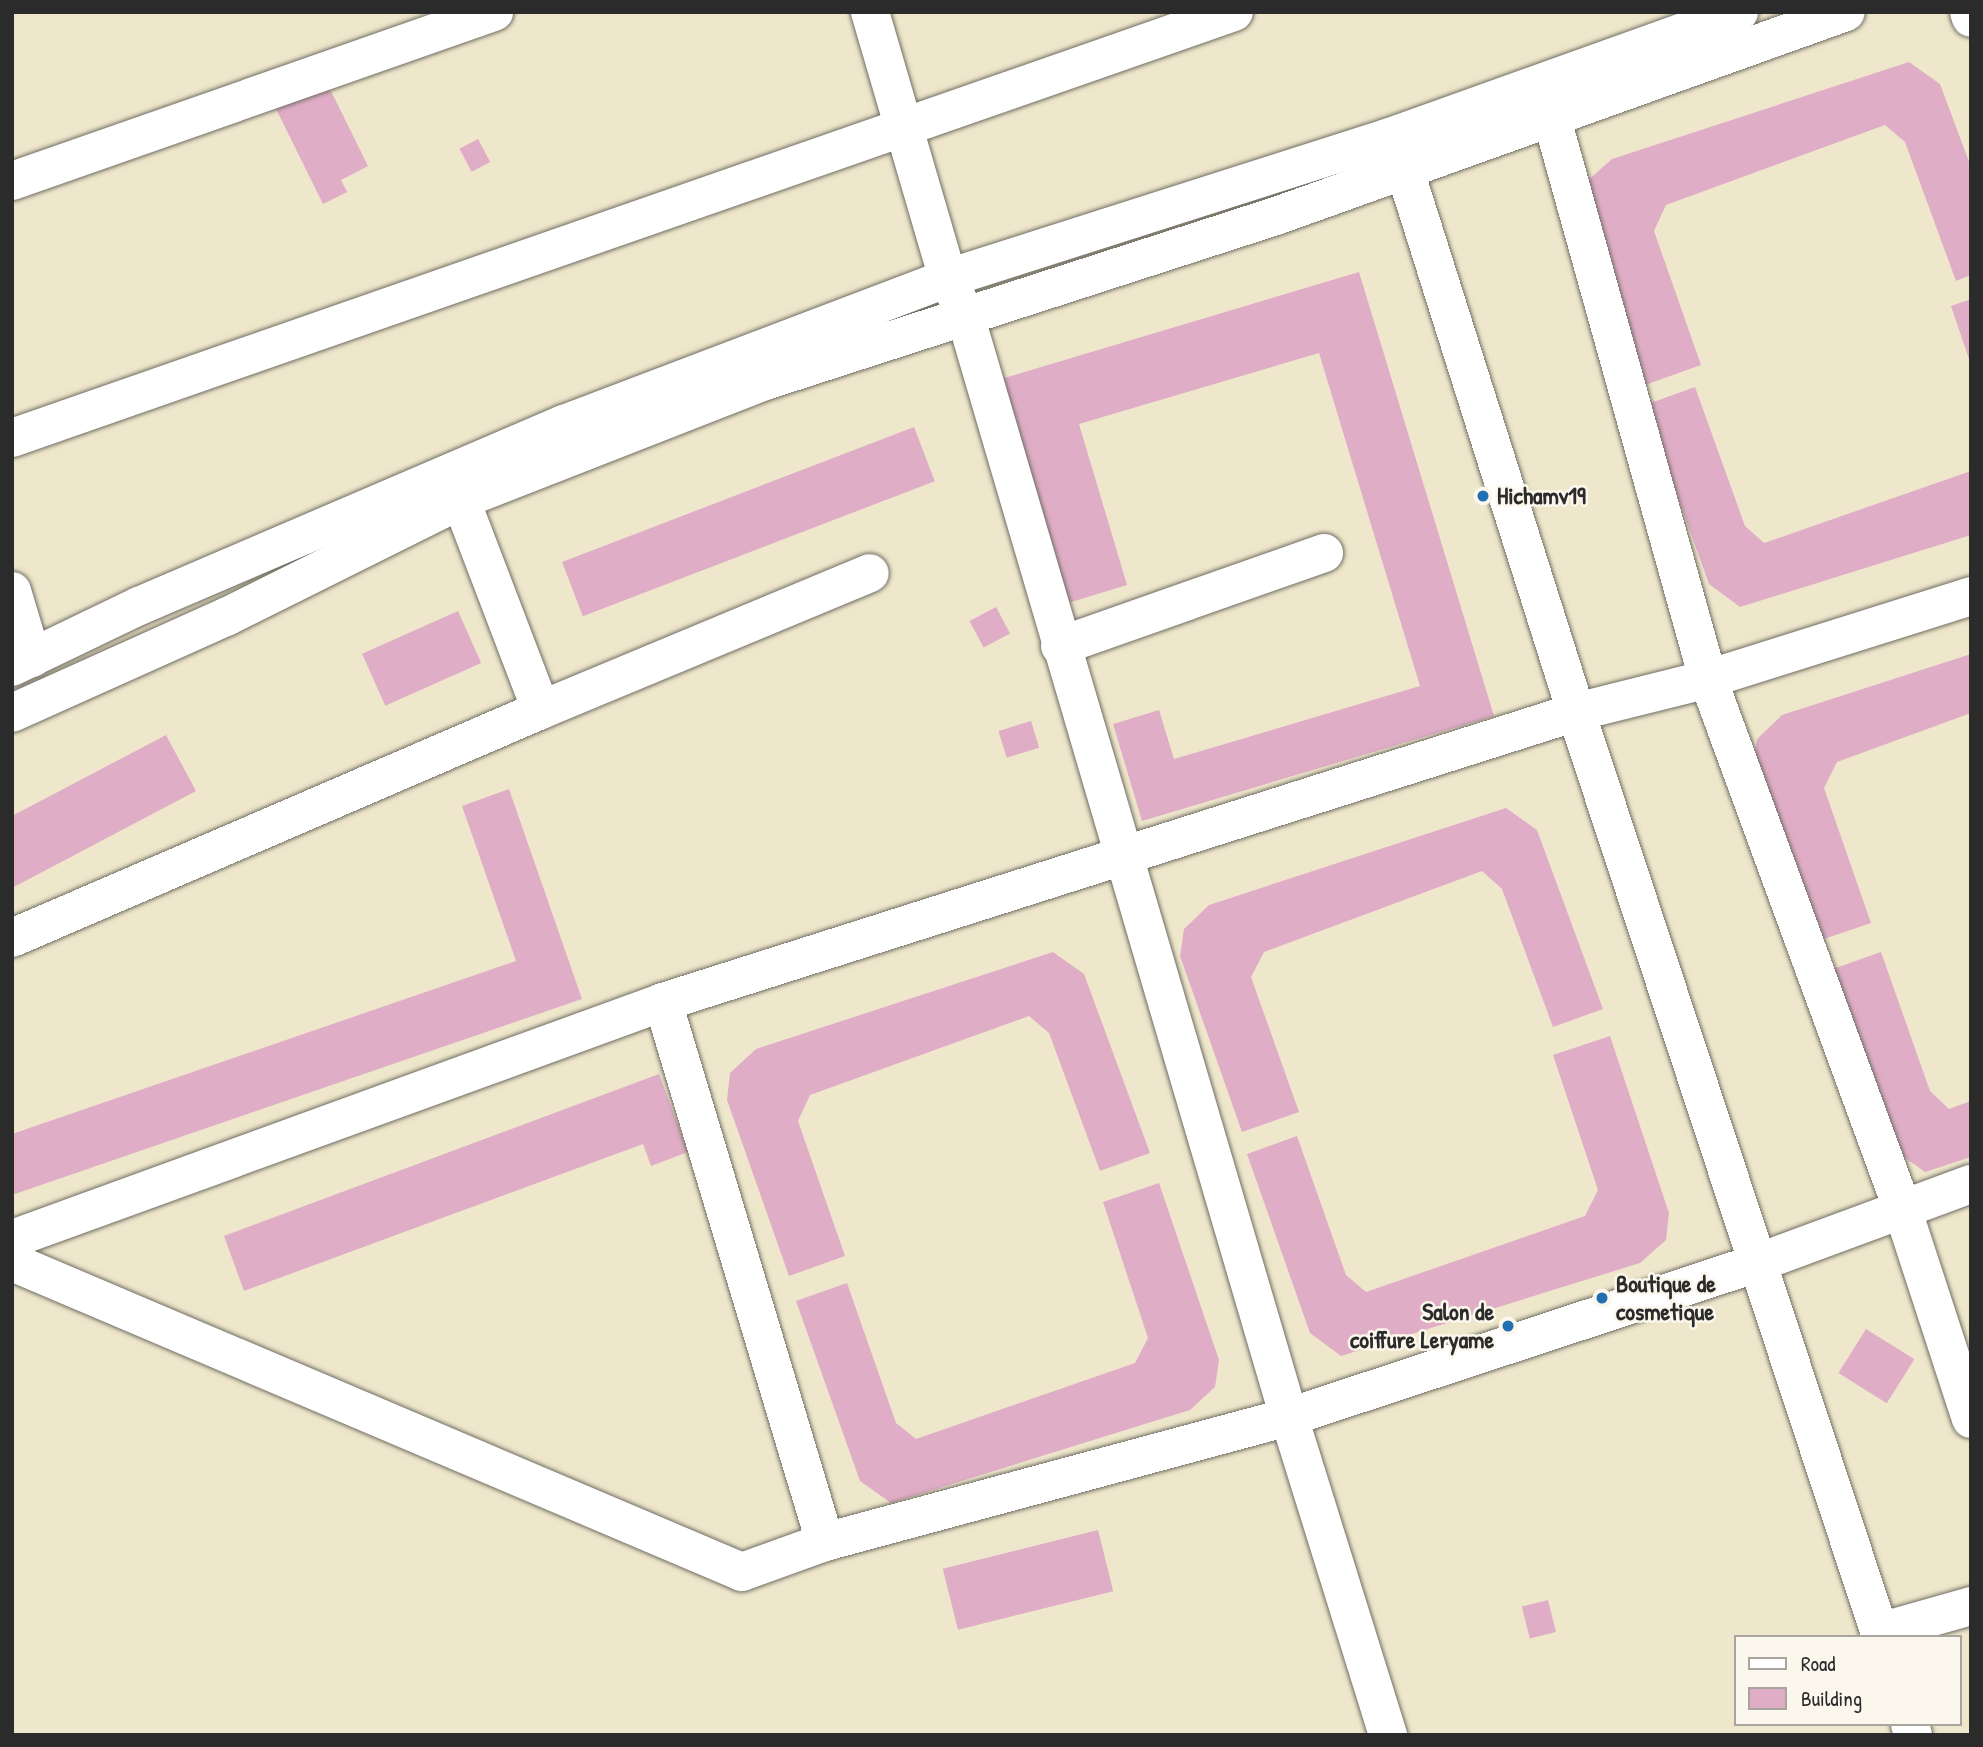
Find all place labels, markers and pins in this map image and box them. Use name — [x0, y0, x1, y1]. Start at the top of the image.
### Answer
place label: Hichamv19 — [1497, 482, 1586, 510]
marker: Hichamv19 — [1475, 488, 1491, 504]
place label: Boutique de cosmetique — [1616, 1270, 1716, 1326]
marker: Boutique de cosmetique — [1594, 1290, 1610, 1306]
place label: Salon de coiffure Leryame — [1350, 1298, 1494, 1354]
marker: Salon de coiffure Leryame — [1500, 1318, 1516, 1334]

